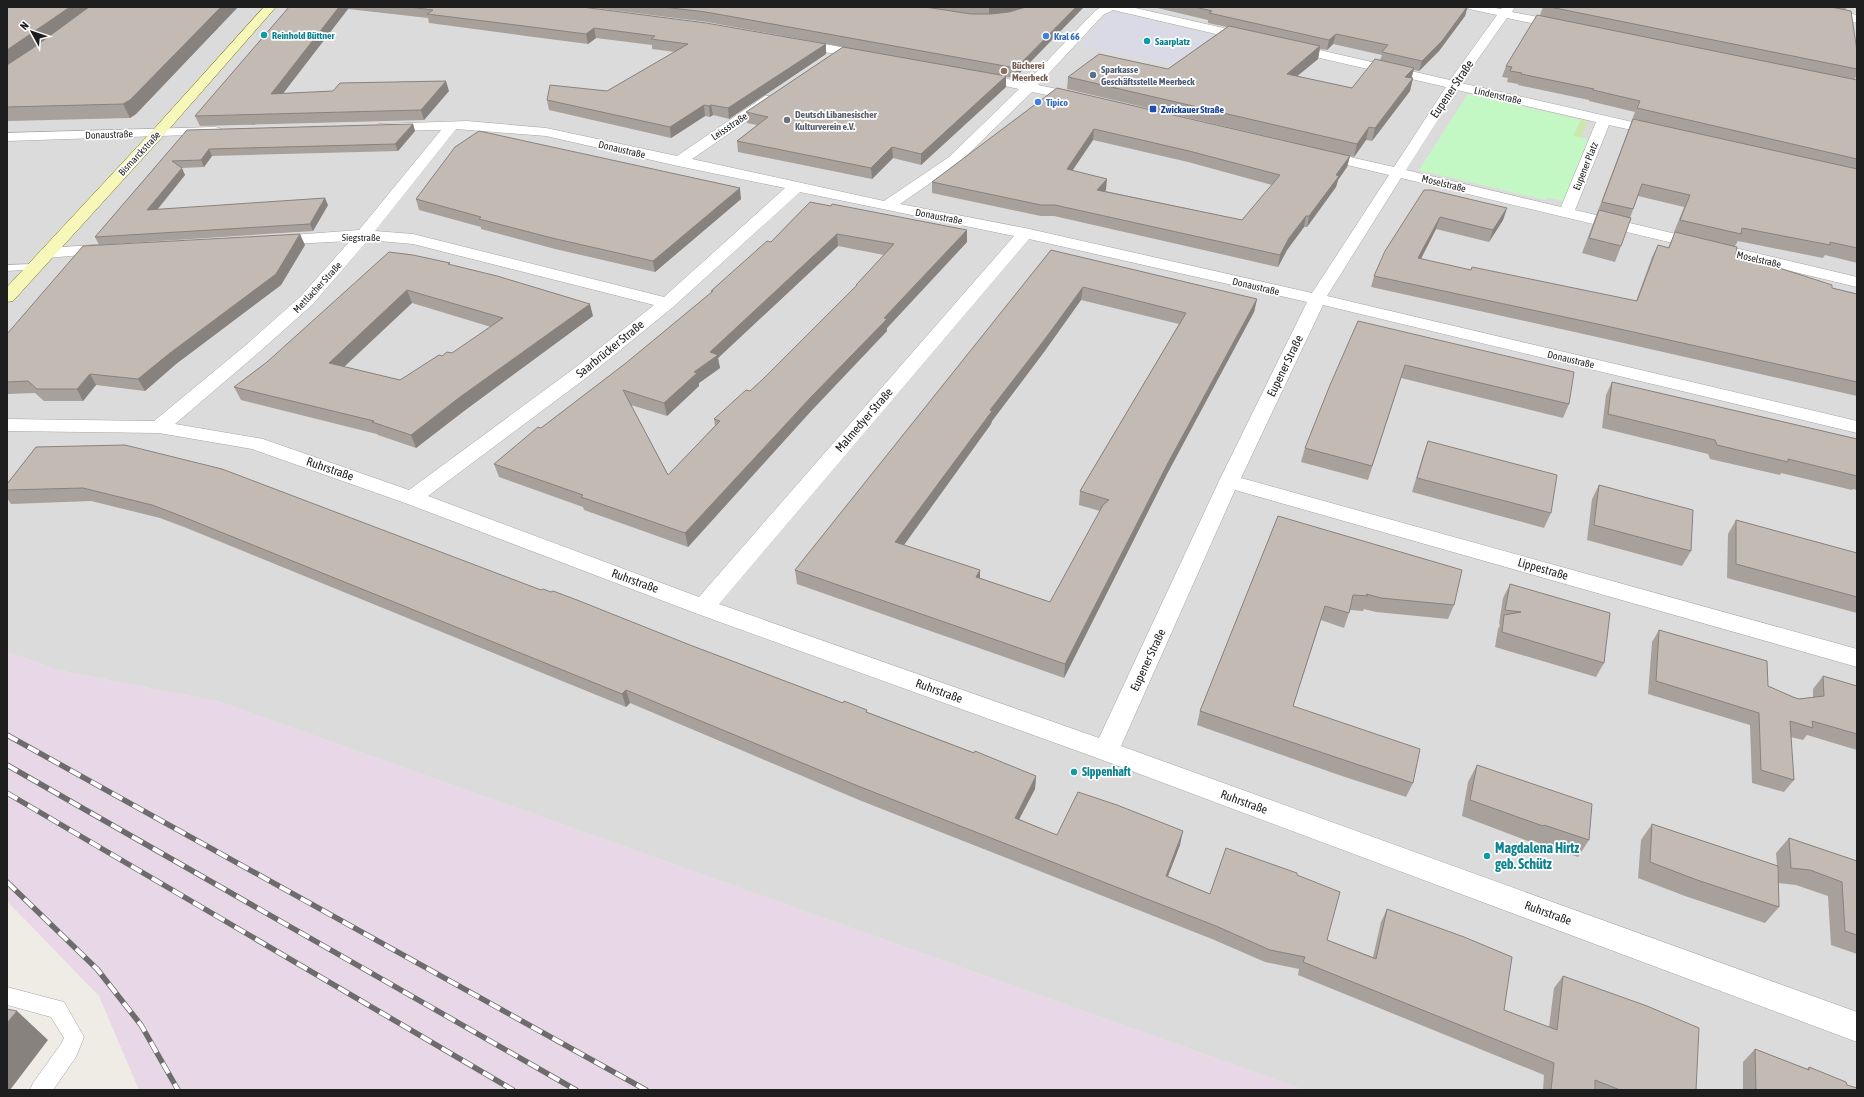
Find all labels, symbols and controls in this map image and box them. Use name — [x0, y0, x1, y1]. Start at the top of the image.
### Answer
north arrow — [12, 12, 52, 52]
text: N — [18, 19, 31, 32]
marker: Reinhold Büttner — [259, 30, 269, 40]
place label: Reinhold Büttner — [272, 30, 336, 41]
marker: Kral 66 — [1041, 31, 1051, 41]
place label: Kral 66 — [1054, 31, 1080, 42]
marker: Saarplatz — [1142, 36, 1152, 46]
place label: Saarplatz — [1155, 36, 1190, 47]
street label: Eupener Straße — [1427, 57, 1477, 121]
place label: Bücherei Meerbeck — [1012, 60, 1049, 83]
place label: Sparkasse Geschäftsstelle Meerbeck — [1101, 64, 1195, 87]
marker: Bücherei Meerbeck — [999, 66, 1009, 76]
marker: Sparkasse Geschäftsstelle Meerbeck — [1088, 70, 1098, 80]
street label: Lindenstraße — [1473, 85, 1523, 106]
marker: Tipico — [1033, 97, 1043, 107]
place label: Tipico — [1046, 97, 1068, 108]
marker: Zwickauer Straße — [1148, 104, 1158, 114]
place label: Zwickauer Straße — [1161, 104, 1224, 115]
place label: Deutsch Libanesischer Kulturverein e.V. — [795, 109, 878, 132]
street label: Leissstraße — [709, 110, 750, 142]
marker: Deutsch Libanesischer Kulturverein e.V. — [782, 115, 792, 125]
street label: Donaustraße — [85, 128, 133, 141]
street label: Bismarckstraße — [116, 129, 163, 178]
street label: Donaustraße — [597, 139, 647, 160]
street label: Eupener Platz — [1571, 140, 1600, 192]
street label: Moselstraße — [1421, 173, 1468, 194]
street label: Donaustraße — [914, 207, 964, 227]
street label: Siegstraße — [342, 232, 381, 243]
street label: Moselstraße — [1736, 249, 1783, 270]
street label: Mettlacher Straße — [291, 259, 344, 315]
street label: Donaustraße — [1231, 276, 1281, 297]
street label: Saarbrücker Straße — [573, 317, 647, 381]
street label: Eupener Straße — [1264, 333, 1306, 399]
street label: Donaustraße — [1546, 349, 1596, 370]
street label: Malmedyer Straße — [832, 385, 896, 455]
street label: Ruhrstraße — [305, 454, 355, 484]
street label: Lippestraße — [1516, 555, 1570, 583]
street label: Ruhrstraße — [610, 566, 660, 596]
street label: Eupener Straße — [1128, 627, 1168, 693]
street label: Ruhrstraße — [914, 676, 964, 706]
place label: Sippenhaft — [1082, 765, 1131, 779]
marker: Sippenhaft — [1069, 767, 1079, 777]
street label: Ruhrstraße — [1219, 787, 1269, 817]
place label: Magdalena Hirtz geb. Schütz — [1495, 840, 1579, 872]
marker: Magdalena Hirtz geb. Schütz — [1482, 851, 1492, 861]
street label: Ruhrstraße — [1523, 898, 1573, 928]

